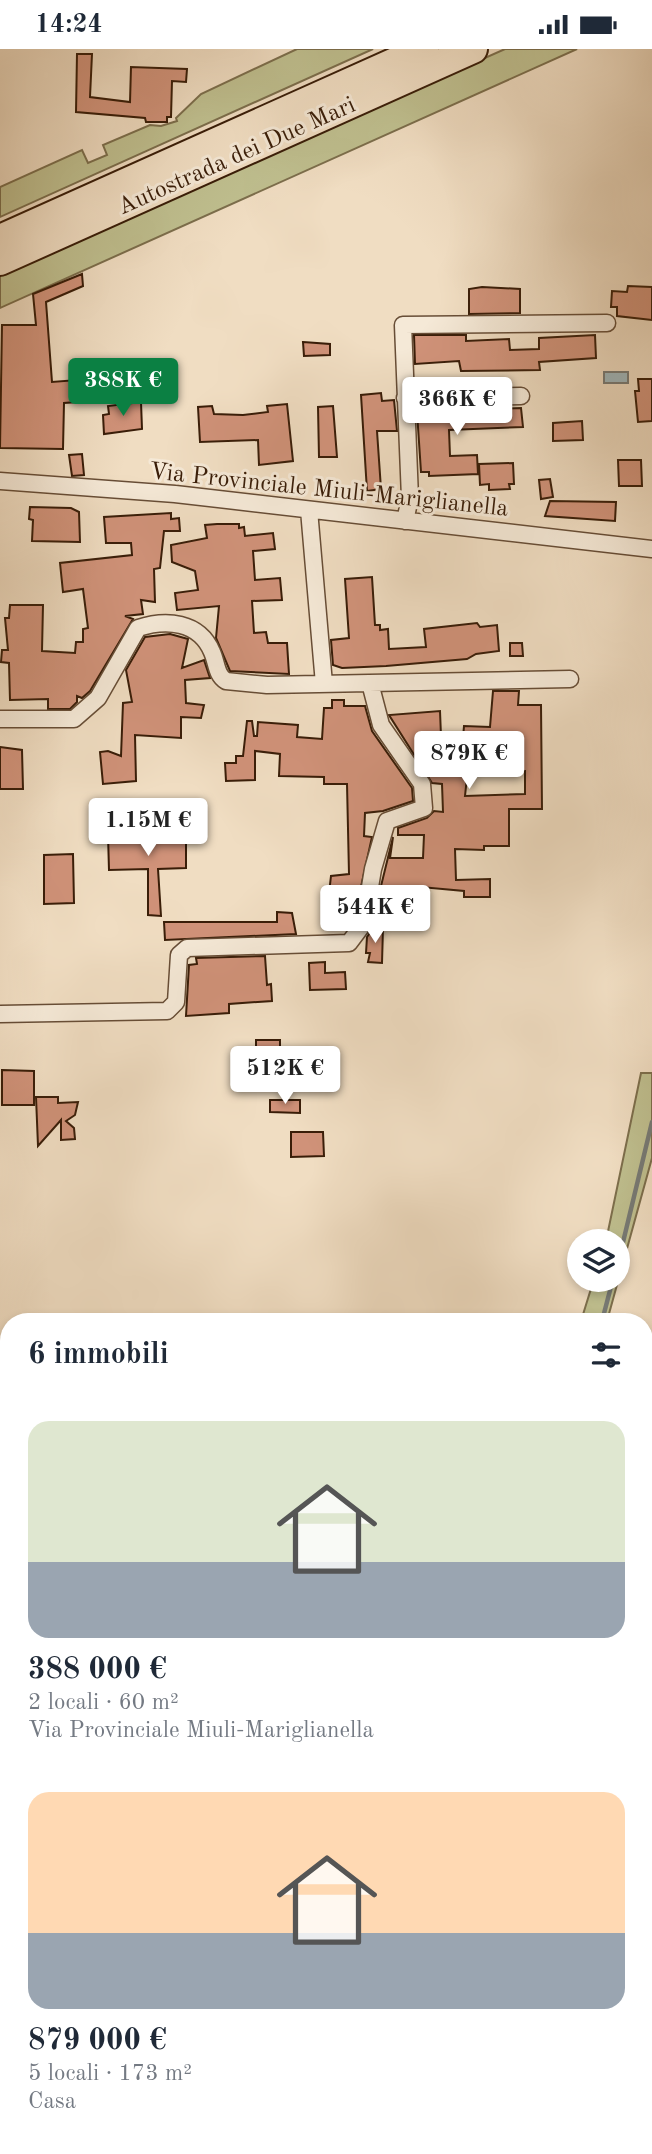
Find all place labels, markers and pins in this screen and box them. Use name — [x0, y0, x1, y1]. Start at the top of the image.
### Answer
pin: 388K € — [66, 359, 180, 418]
pin: 366K € — [400, 377, 514, 437]
pin: 879K € — [412, 731, 526, 791]
pin: 1.15M € — [83, 799, 213, 858]
pin: 544K € — [318, 885, 432, 945]
pin: 512K € — [228, 1047, 342, 1106]

